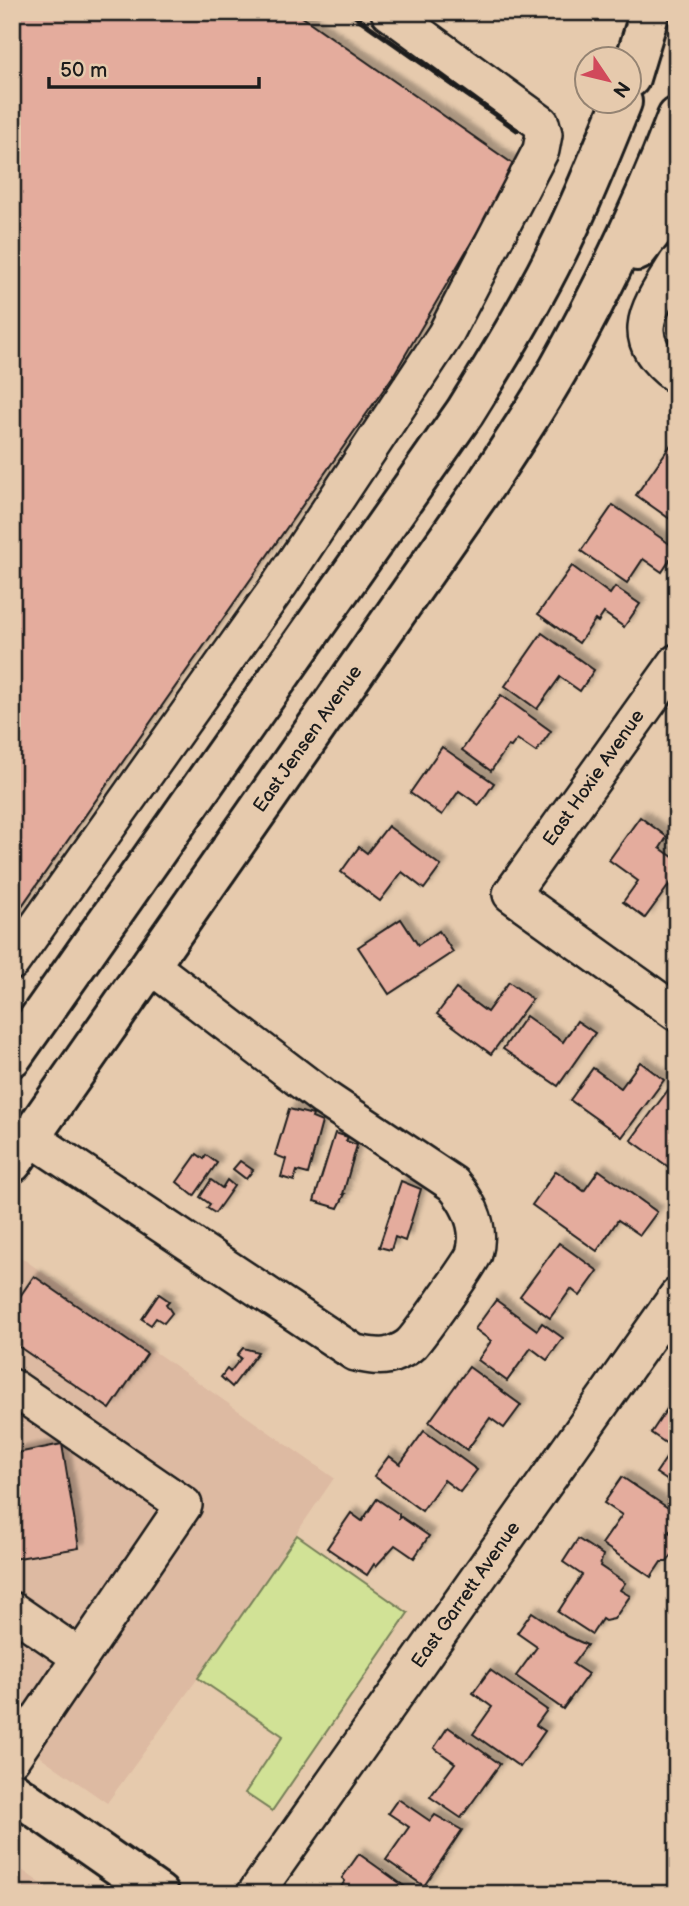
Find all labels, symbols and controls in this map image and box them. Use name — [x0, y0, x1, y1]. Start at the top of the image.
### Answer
scale bar — [49, 46, 259, 90]
north arrow — [574, 46, 644, 116]
text: 50 m — [60, 58, 107, 83]
text: N — [607, 76, 634, 101]
street label: East Jensen Avenue — [249, 661, 367, 817]
street label: East Hoxie Avenue — [538, 705, 650, 851]
street label: East Garrett Avenue — [407, 1517, 525, 1673]

